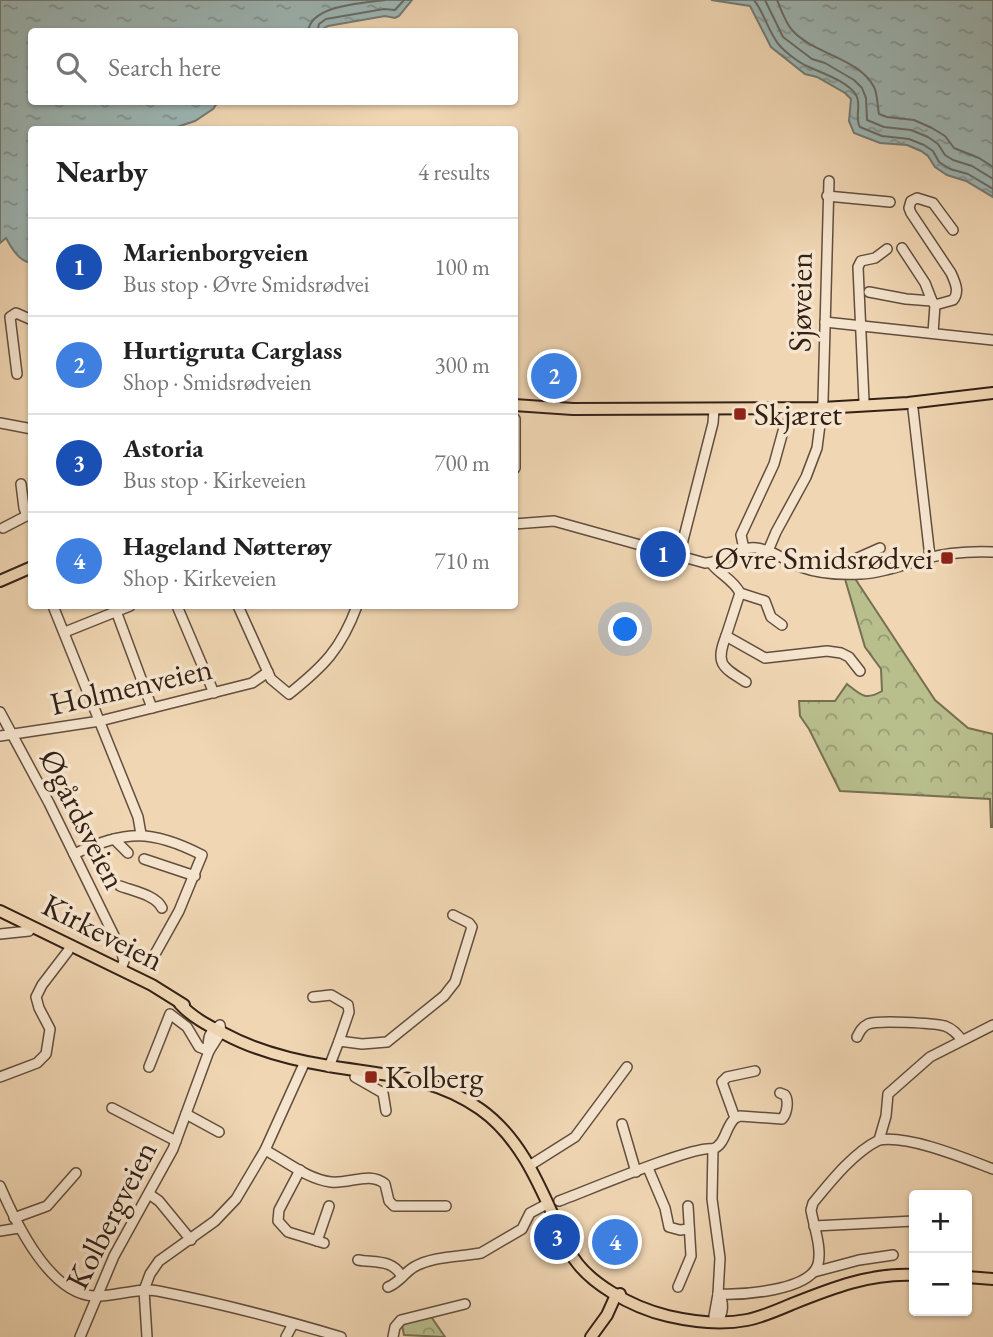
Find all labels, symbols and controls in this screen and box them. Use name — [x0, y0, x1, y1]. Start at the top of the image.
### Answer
search box — [28, 28, 518, 105]
icon: search — [52, 48, 90, 86]
text: Search here — [108, 50, 221, 84]
text: Nearby — [56, 152, 148, 191]
text: 4 results — [418, 157, 490, 187]
text: Marienborgveien — [123, 235, 309, 269]
text: 1 — [73, 252, 85, 282]
text: 100 m — [434, 252, 490, 282]
street label: Sjøveien — [778, 252, 822, 352]
text: Bus stop · Øvre Smidsrødvei — [123, 269, 369, 299]
text: Hurtigruta Carglass — [123, 333, 342, 367]
text: 2 — [73, 350, 85, 380]
text: 300 m — [434, 350, 490, 380]
pin: 2 — [531, 350, 577, 402]
text: Shop · Smidsrødveien — [123, 367, 312, 397]
place label: Skjæret — [754, 393, 842, 435]
marker: Skjæret — [732, 406, 748, 422]
text: Astoria — [123, 431, 204, 465]
text: 3 — [73, 448, 85, 478]
text: 700 m — [434, 448, 490, 478]
text: Bus stop · Kirkeveien — [123, 465, 306, 495]
pin: 1 — [640, 528, 686, 580]
text: Hageland Nøtterøy — [123, 529, 332, 563]
place label: Øvre Smidsrødvei — [715, 537, 933, 579]
text: 4 — [73, 546, 85, 576]
text: 710 m — [434, 546, 490, 576]
marker: Øvre Smidsrødvei — [939, 550, 955, 566]
text: Shop · Kirkeveien — [123, 563, 277, 593]
your location — [608, 612, 642, 646]
street label: Holmenveien — [46, 647, 216, 725]
street label: Øgårdsveien — [30, 742, 136, 896]
street label: Kirkeveien — [35, 884, 171, 980]
place label: Kolberg — [385, 1056, 484, 1098]
marker: Kolberg — [363, 1069, 379, 1085]
street label: Kolbergveien — [56, 1134, 166, 1296]
map controls — [909, 1190, 972, 1316]
button: + — [909, 1190, 972, 1253]
pin: 3 — [534, 1211, 580, 1263]
pin: 4 — [592, 1216, 638, 1268]
button: − — [909, 1253, 972, 1316]

